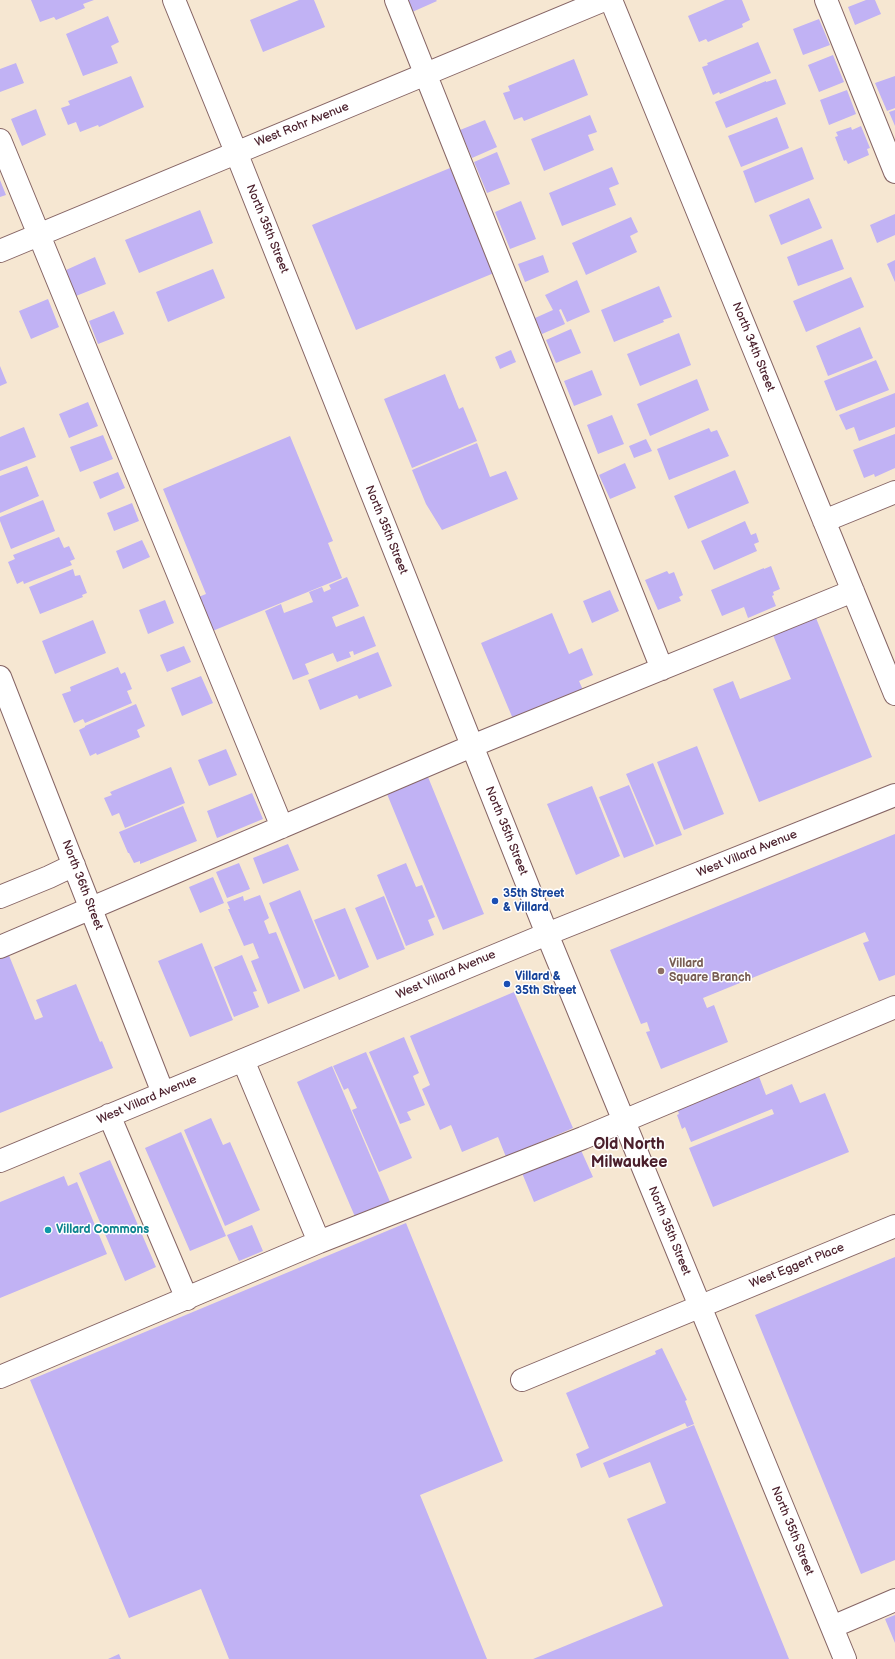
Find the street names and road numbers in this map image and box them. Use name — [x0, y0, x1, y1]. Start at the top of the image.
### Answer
street label: West Rohr Avenue — [253, 100, 351, 150]
street label: North 35th Street — [243, 182, 291, 276]
street label: North 34th Street — [729, 300, 777, 394]
street label: North 35th Street — [362, 483, 410, 577]
street label: North 35th Street — [482, 784, 530, 878]
street label: West Villard Avenue — [695, 827, 799, 881]
street label: North 36th Street — [58, 838, 106, 932]
street label: West Villard Avenue — [394, 947, 498, 1003]
street label: West Villard Avenue — [95, 1072, 199, 1128]
street label: North 35th Street — [645, 1184, 693, 1278]
street label: West Eggert Place — [747, 1240, 847, 1292]
street label: North 35th Street — [768, 1484, 816, 1578]

